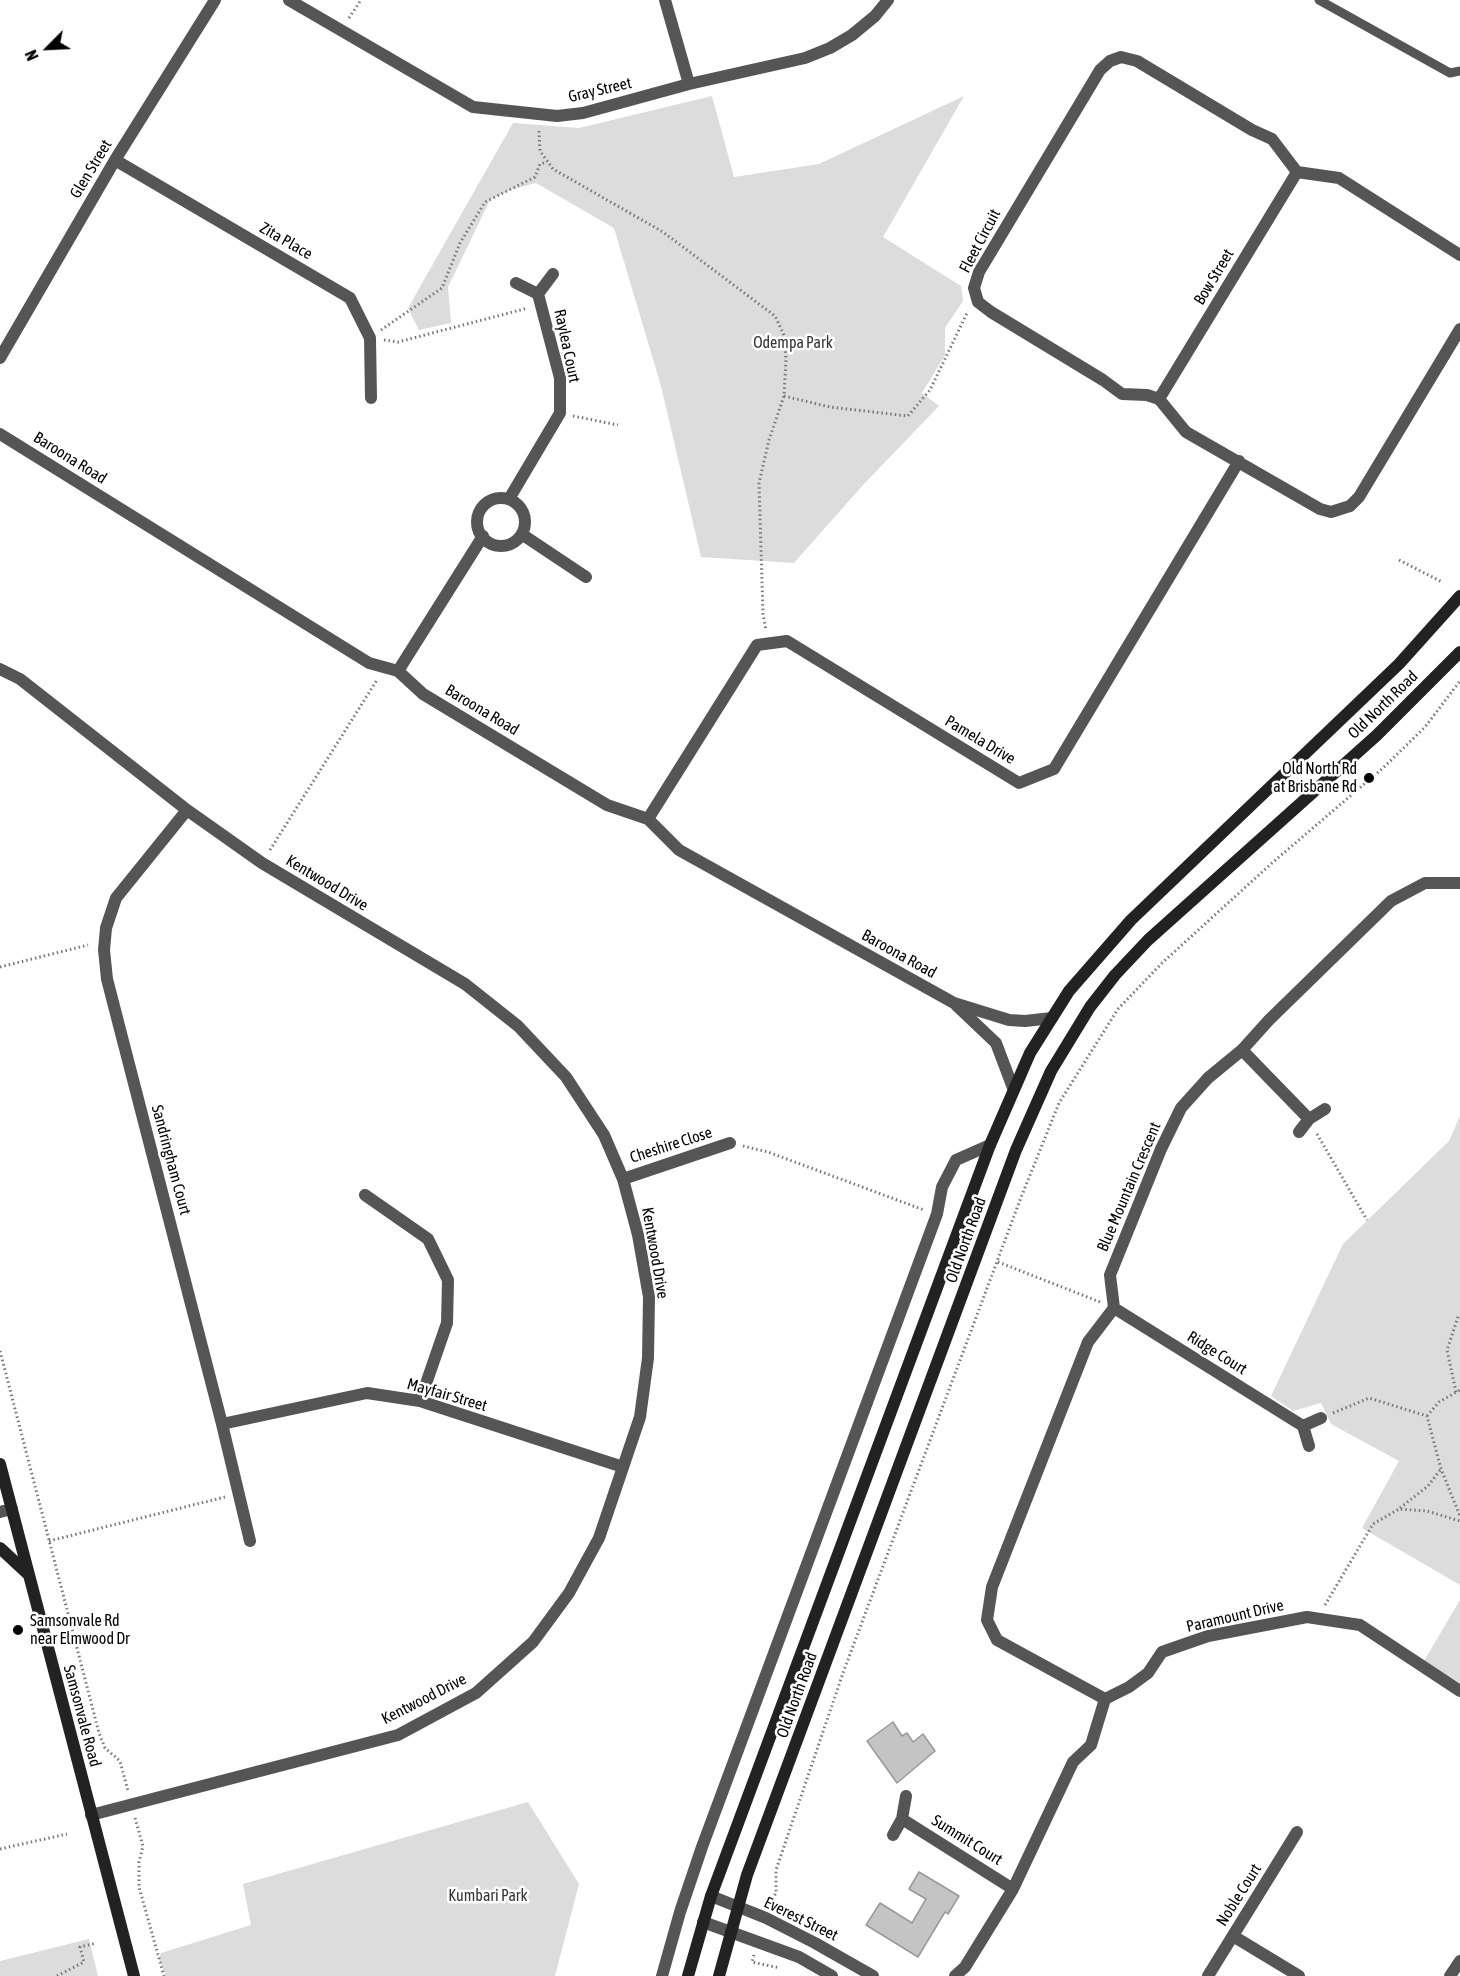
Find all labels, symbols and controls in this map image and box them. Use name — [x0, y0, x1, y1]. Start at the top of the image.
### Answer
north arrow — [18, 18, 78, 78]
text: N — [21, 47, 42, 63]
street label: Gray Street — [567, 73, 633, 107]
street label: Glen Street — [66, 136, 116, 202]
street label: Fleet Circuit — [955, 206, 1005, 276]
street label: Zita Place — [256, 218, 316, 264]
street label: Bow Street — [1190, 246, 1238, 308]
street label: Raylea Court — [550, 308, 584, 384]
park label: Odempa Park — [753, 333, 833, 353]
street label: Baroona Road — [30, 428, 110, 488]
street label: Old North Road — [1344, 667, 1422, 743]
street label: Baroona Road — [442, 680, 522, 740]
street label: Pamela Drive — [941, 712, 1019, 768]
place label: Old North Rd at Brisbane Rd — [1273, 759, 1357, 797]
marker: Old North Rd at Brisbane Rd — [1362, 771, 1376, 785]
street label: Kentwood Drive — [282, 851, 372, 915]
street label: Baroona Road — [858, 926, 940, 982]
street label: Sandringham Court — [147, 1103, 195, 1217]
street label: Blue Mountain Crescent — [1093, 1119, 1165, 1255]
street label: Cheshire Close — [628, 1123, 714, 1167]
street label: Old North Road — [942, 1195, 990, 1285]
street label: Kentwood Drive — [638, 1206, 672, 1300]
street label: Ridge Court — [1184, 1327, 1250, 1379]
street label: Mayfair Street — [405, 1374, 489, 1416]
street label: Paramount Drive — [1185, 1595, 1285, 1637]
place label: Samsonvale Rd near Elmwood Dr — [30, 1611, 130, 1649]
marker: Samsonvale Rd near Elmwood Dr — [11, 1623, 25, 1637]
street label: Old North Road — [773, 1650, 821, 1740]
street label: Samsonvale Road — [59, 1663, 105, 1769]
street label: Kentwood Drive — [378, 1669, 470, 1729]
street label: Summit Court — [928, 1811, 1006, 1869]
street label: Noble Court — [1212, 1860, 1266, 1930]
park label: Kumbari Park — [448, 1886, 528, 1906]
street label: Everest Street — [761, 1893, 841, 1945]

